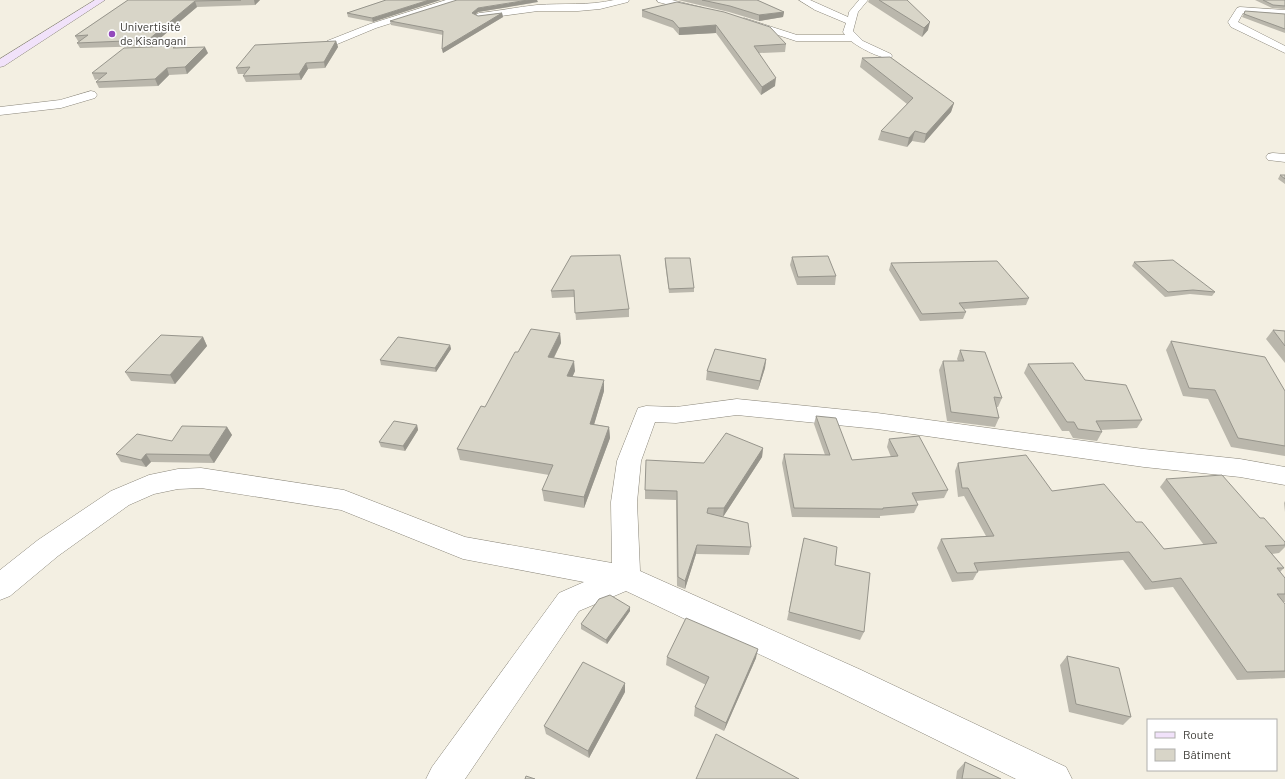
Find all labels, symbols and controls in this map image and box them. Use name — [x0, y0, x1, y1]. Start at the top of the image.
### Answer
place label: Univertisité de Kisangani — [120, 19, 186, 47]
marker: Univertisité de Kisangani — [107, 29, 117, 39]
legend — [1147, 719, 1277, 771]
text: Route — [1183, 727, 1214, 741]
text: Bâtiment — [1183, 747, 1231, 761]

